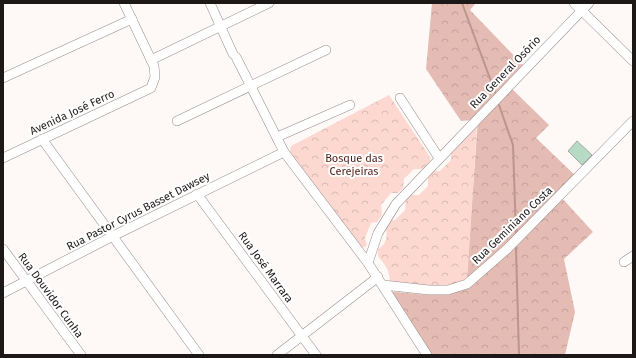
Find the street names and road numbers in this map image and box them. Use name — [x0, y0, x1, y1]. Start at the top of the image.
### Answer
street label: Rua General Osório — [467, 33, 543, 111]
street label: Avenida José Ferro — [28, 87, 117, 138]
street label: Rua Pastor Cyrus Basset Dawsey — [65, 169, 212, 253]
street label: Rua Geminiano Costa — [470, 184, 555, 267]
street label: Rua José Marrara — [236, 229, 296, 305]
street label: Rua Douvidor Cunha — [15, 250, 86, 340]

